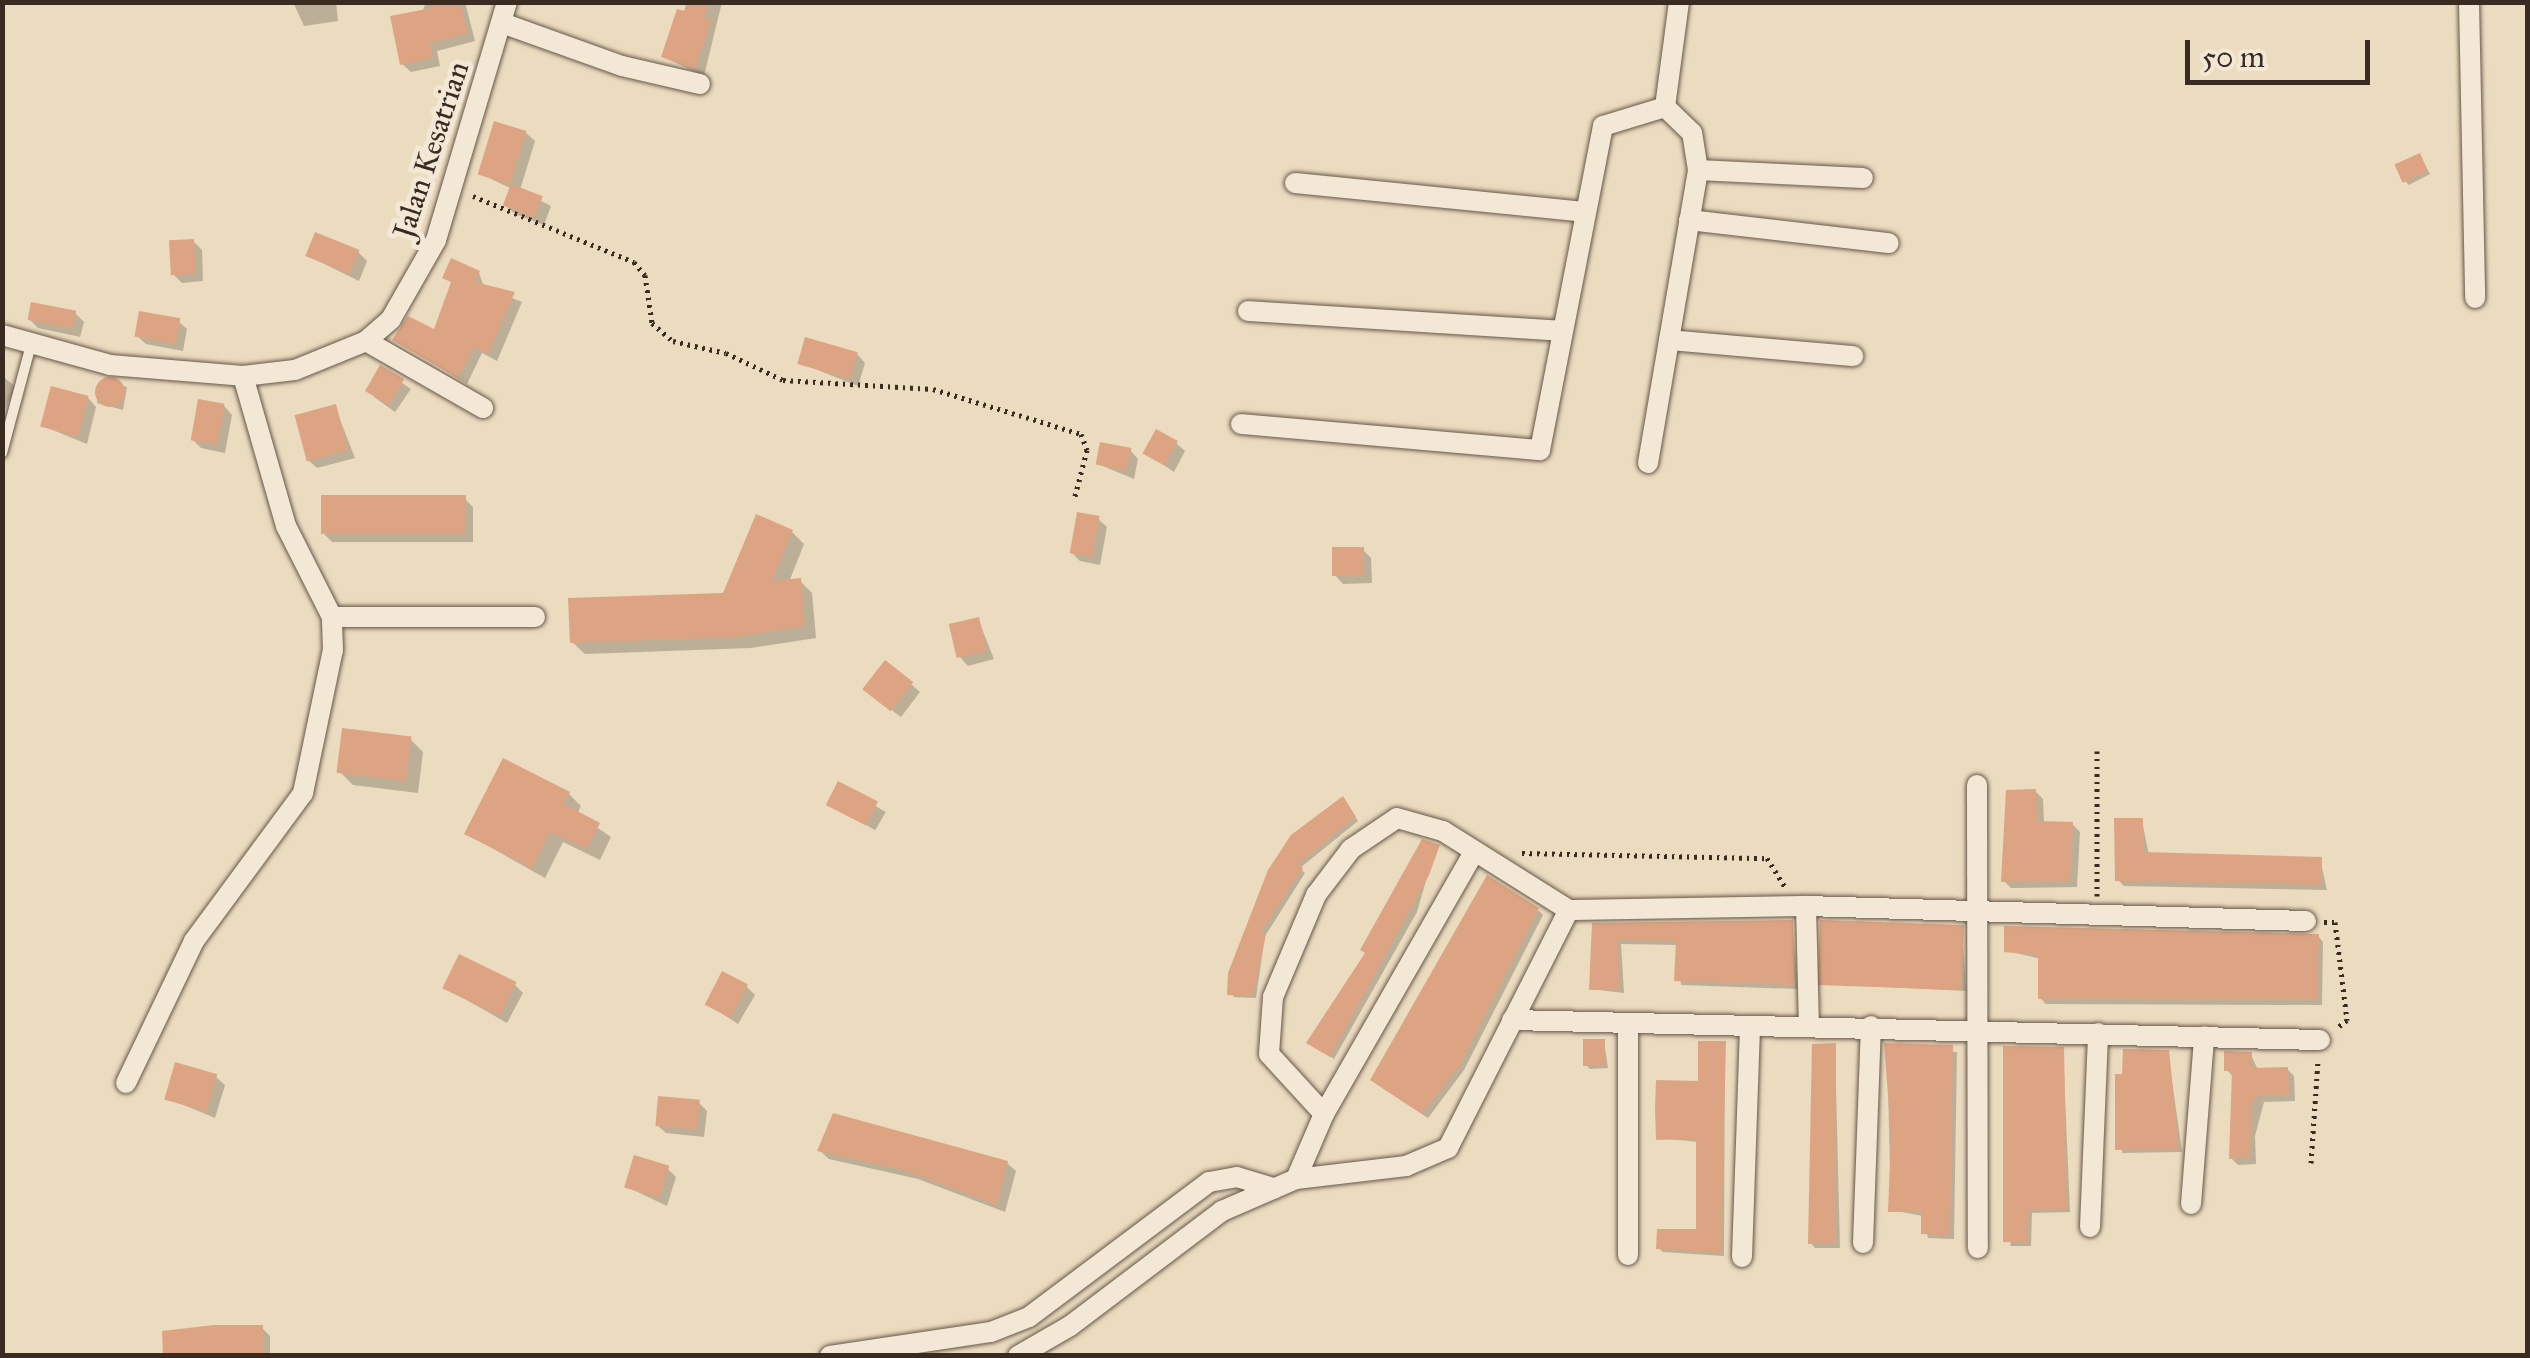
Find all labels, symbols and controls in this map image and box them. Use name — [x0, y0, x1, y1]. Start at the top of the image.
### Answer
scale bar — [2190, 20, 2375, 82]
text: 50 m — [2202, 39, 2265, 75]
street label: Jalan Kesatrian — [386, 57, 476, 243]

